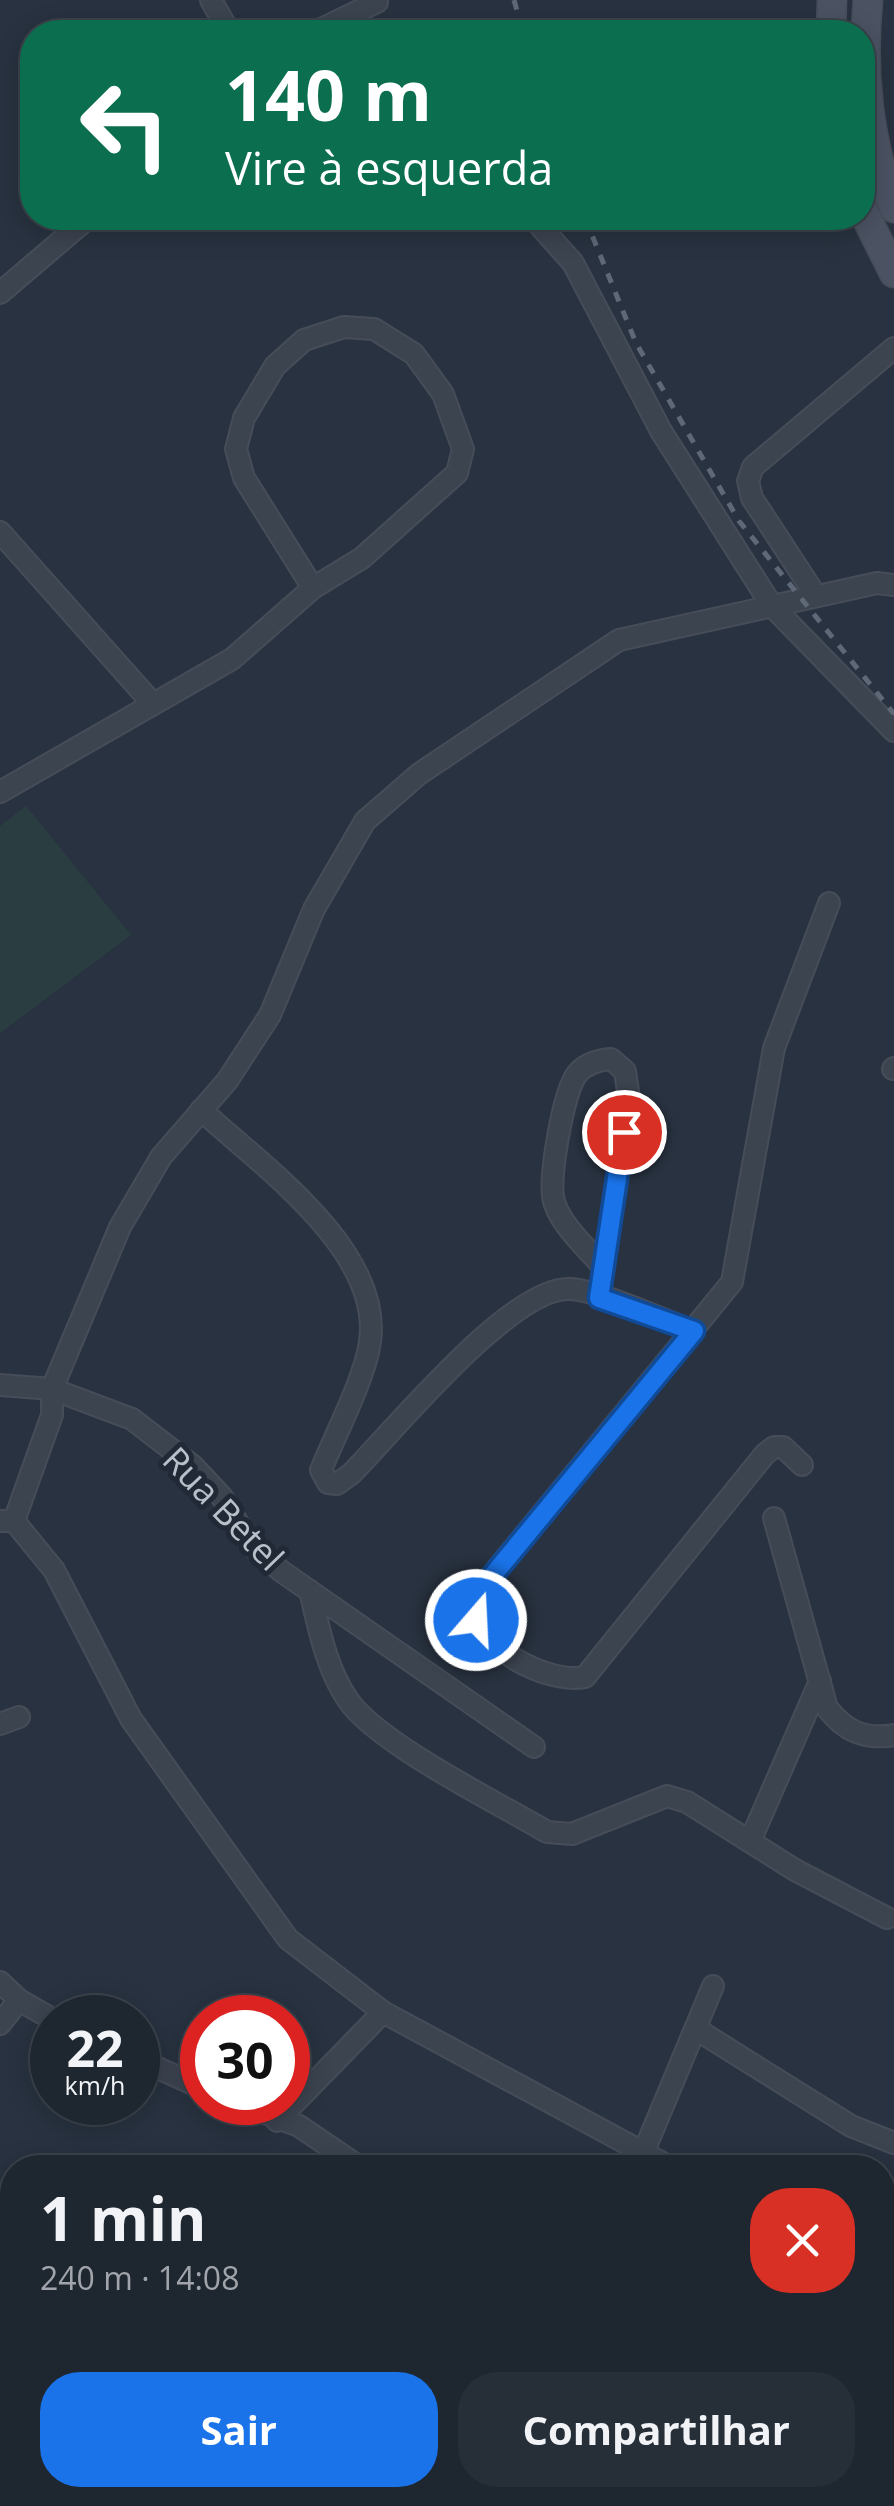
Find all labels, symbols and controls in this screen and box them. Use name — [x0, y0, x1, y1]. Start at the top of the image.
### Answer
text: 140 m — [225, 46, 432, 142]
icon: left — [60, 60, 190, 190]
text: Vire à esquerda — [225, 137, 553, 198]
pin — [582, 1090, 667, 1175]
icon: arrive — [597, 1105, 652, 1160]
street label: Rua Betel — [153, 1436, 295, 1580]
position arrow — [424, 1568, 528, 1672]
speed limit sign: 30 — [180, 1995, 310, 2125]
text: 22 — [66, 2014, 124, 2082]
text: km/h — [65, 2068, 125, 2102]
text: 1 min — [40, 2177, 207, 2259]
button: close — [750, 2188, 855, 2293]
text: 240 m · 14:08 — [40, 2256, 239, 2299]
button: Sair — [40, 2372, 438, 2487]
button: Compartilhar — [458, 2372, 855, 2487]

